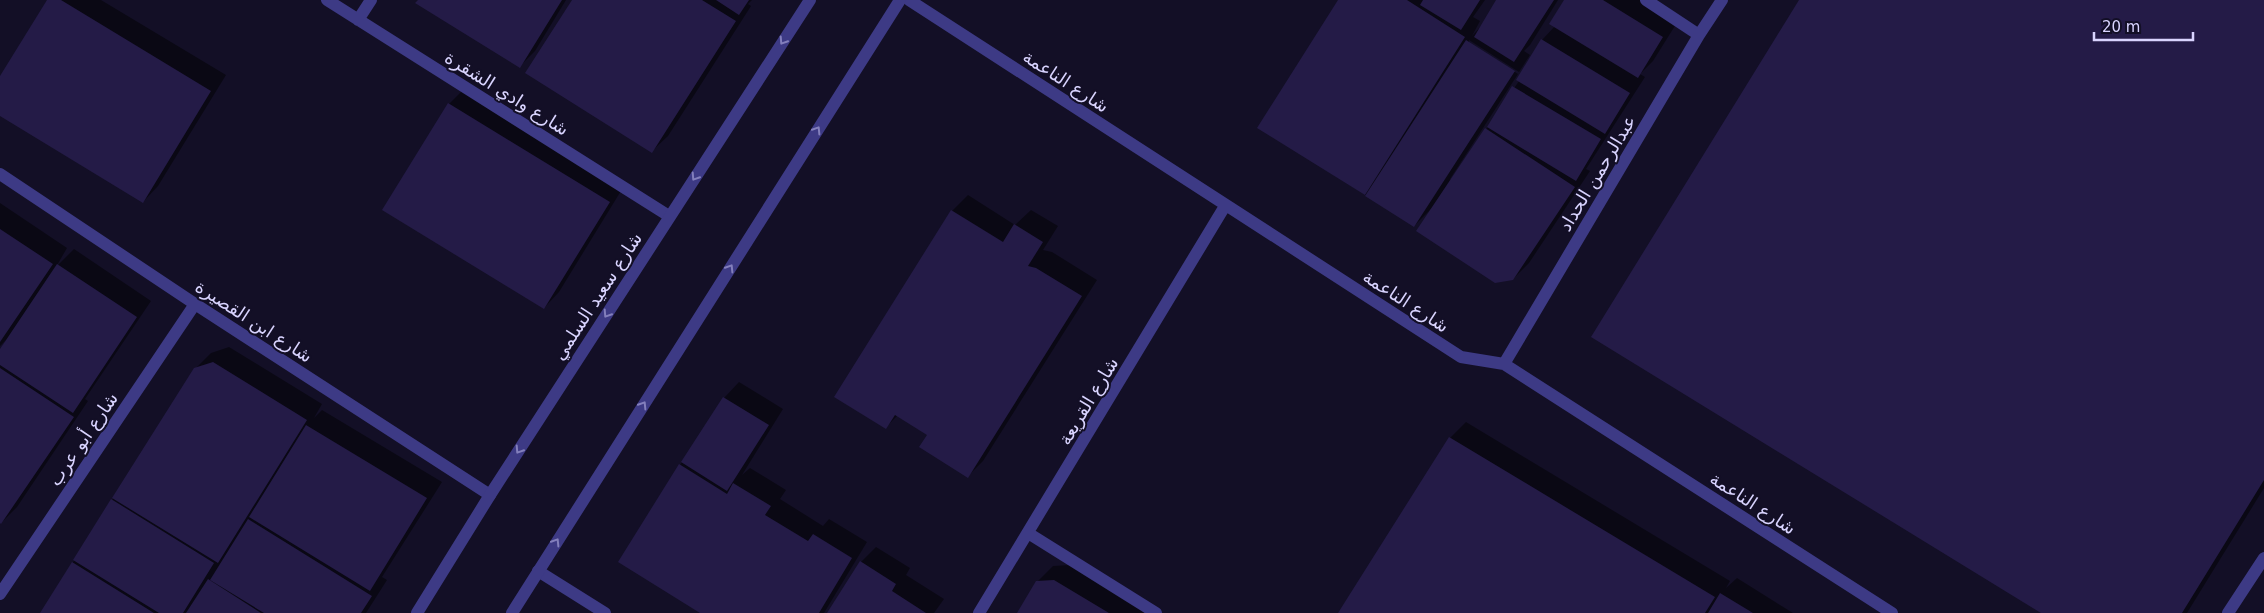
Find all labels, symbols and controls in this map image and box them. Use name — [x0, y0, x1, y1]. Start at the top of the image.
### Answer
scale bar — [2094, 10, 2193, 42]
text: 20 m — [2102, 18, 2140, 36]
one-way arrow — [780, 35, 789, 45]
street label: شارع وادي الشقرة — [441, 46, 573, 140]
street label: شارع الناعمة — [1019, 46, 1113, 117]
street label: عبدالرحمن الحداد — [1554, 111, 1641, 235]
one-way arrow — [811, 127, 821, 136]
one-way arrow — [691, 172, 701, 181]
street label: شارع سعيد السلمي — [548, 228, 647, 364]
one-way arrow — [724, 264, 734, 273]
street label: شارع الناعمة — [1359, 266, 1453, 337]
street label: شارع ابن القصيرة — [191, 275, 316, 367]
one-way arrow — [603, 308, 613, 317]
street label: شارع القريعة — [1054, 353, 1123, 449]
street label: شارع أبو عرب — [43, 388, 123, 490]
one-way arrow — [637, 401, 647, 410]
one-way arrow — [515, 445, 525, 454]
street label: شارع الناعمة — [1706, 468, 1800, 539]
one-way arrow — [550, 539, 560, 548]

